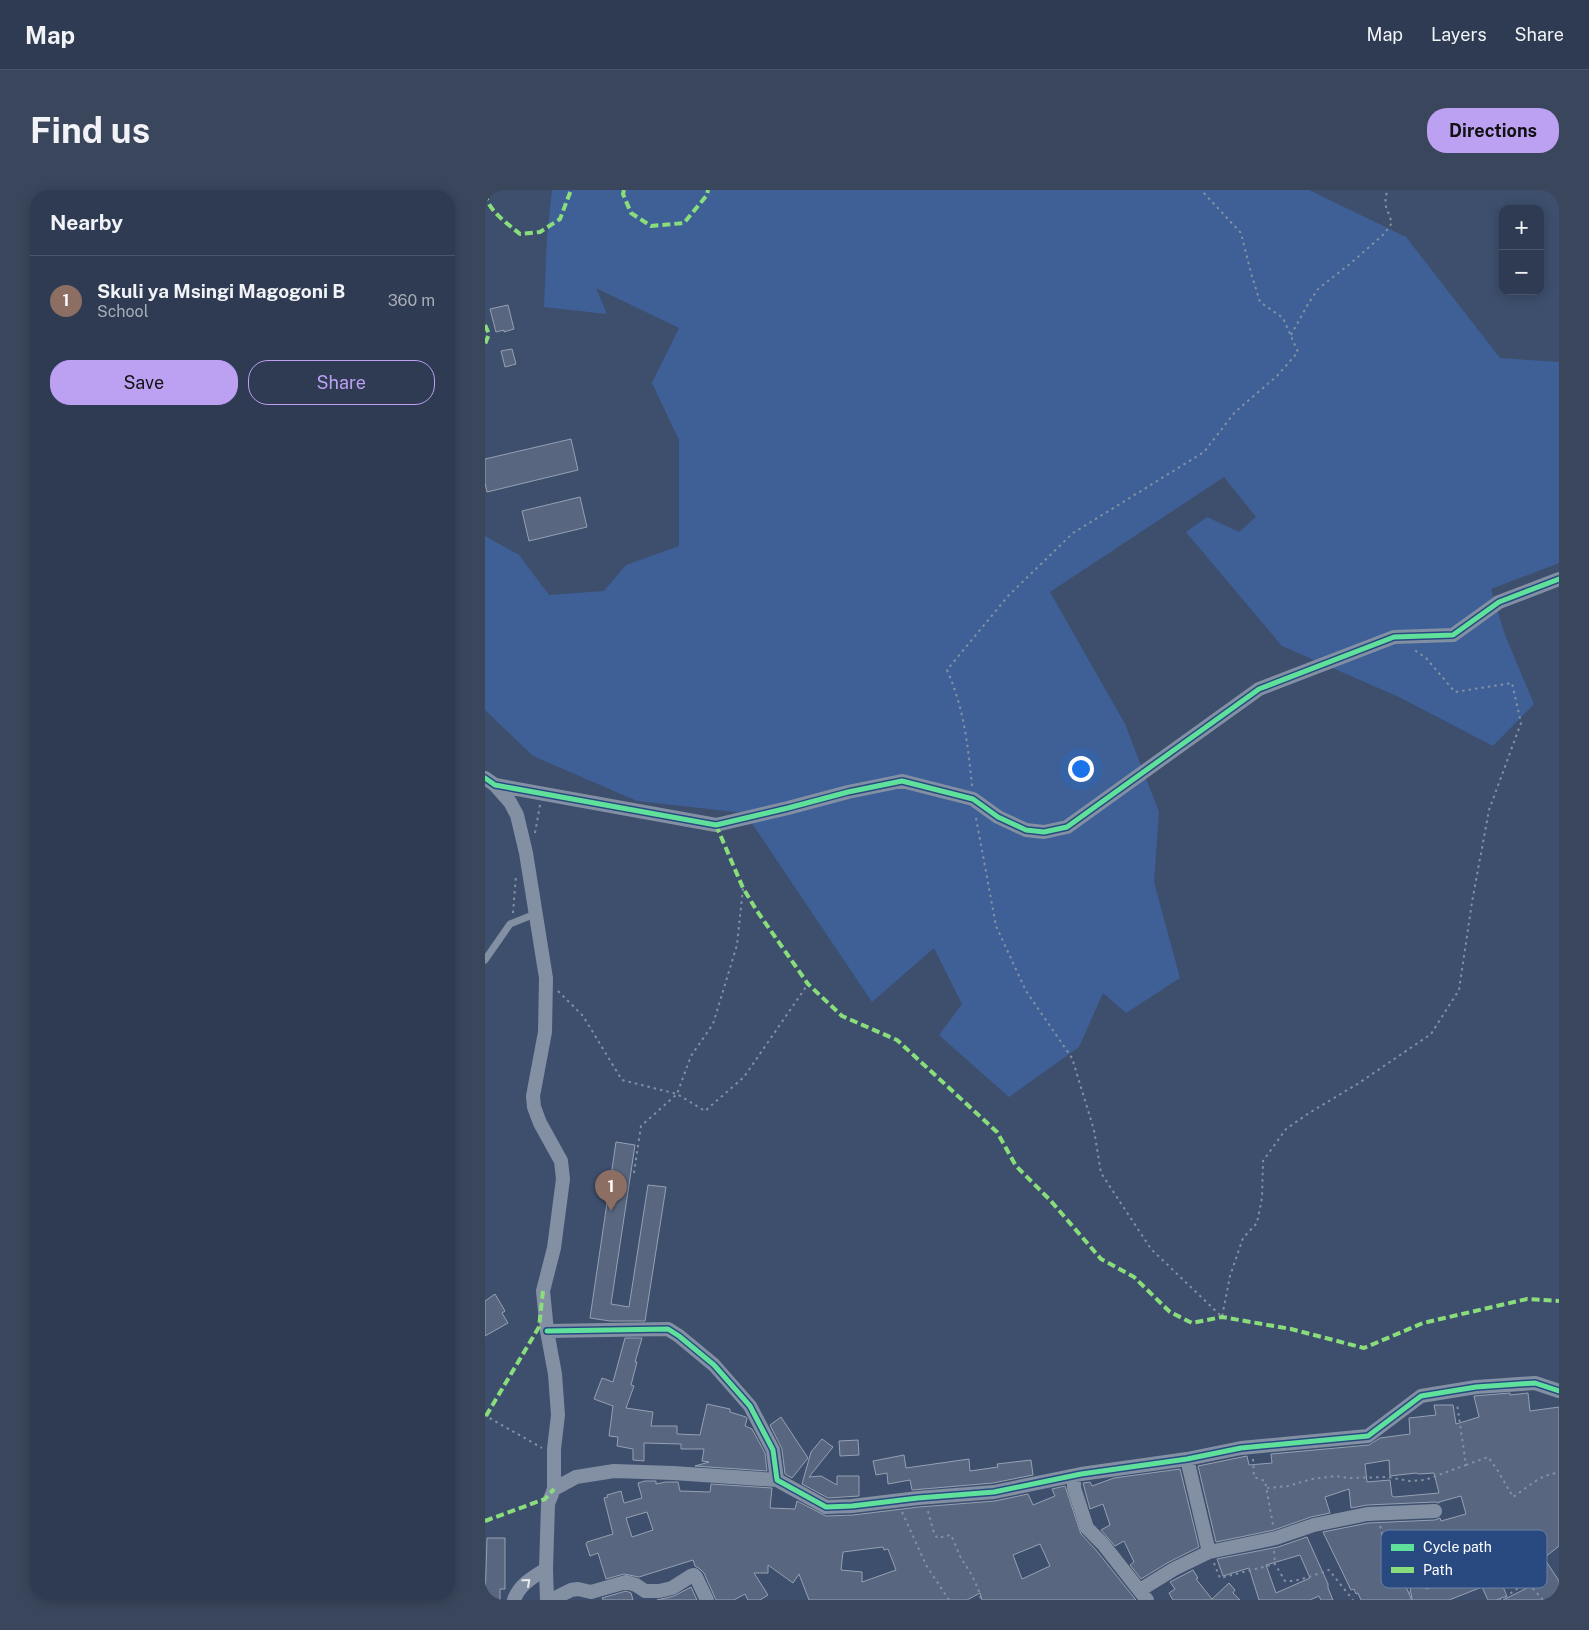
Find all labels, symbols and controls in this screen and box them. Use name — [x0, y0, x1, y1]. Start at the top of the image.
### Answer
text: Map — [25, 21, 75, 49]
text: Map — [1367, 24, 1403, 45]
text: Layers — [1431, 24, 1487, 45]
text: Share — [1515, 24, 1564, 45]
button: Directions — [1427, 108, 1559, 153]
text: Find us — [30, 110, 150, 151]
map controls — [1499, 205, 1544, 295]
button: + — [1499, 205, 1544, 250]
text: Nearby — [50, 210, 123, 235]
button: − — [1499, 250, 1544, 295]
text: Skuli ya Msingi Magogoni B — [97, 280, 345, 302]
text: 1 — [63, 291, 69, 310]
text: 360 m — [388, 291, 435, 310]
text: School — [97, 302, 148, 321]
button: Save — [50, 360, 238, 405]
button: Share — [248, 360, 435, 405]
your location — [1068, 756, 1094, 782]
pin: 1 — [595, 1170, 627, 1211]
legend — [1381, 1530, 1547, 1588]
text: Cycle path — [1423, 1539, 1492, 1555]
text: Path — [1423, 1562, 1453, 1578]
one-way arrow — [522, 1579, 531, 1588]

